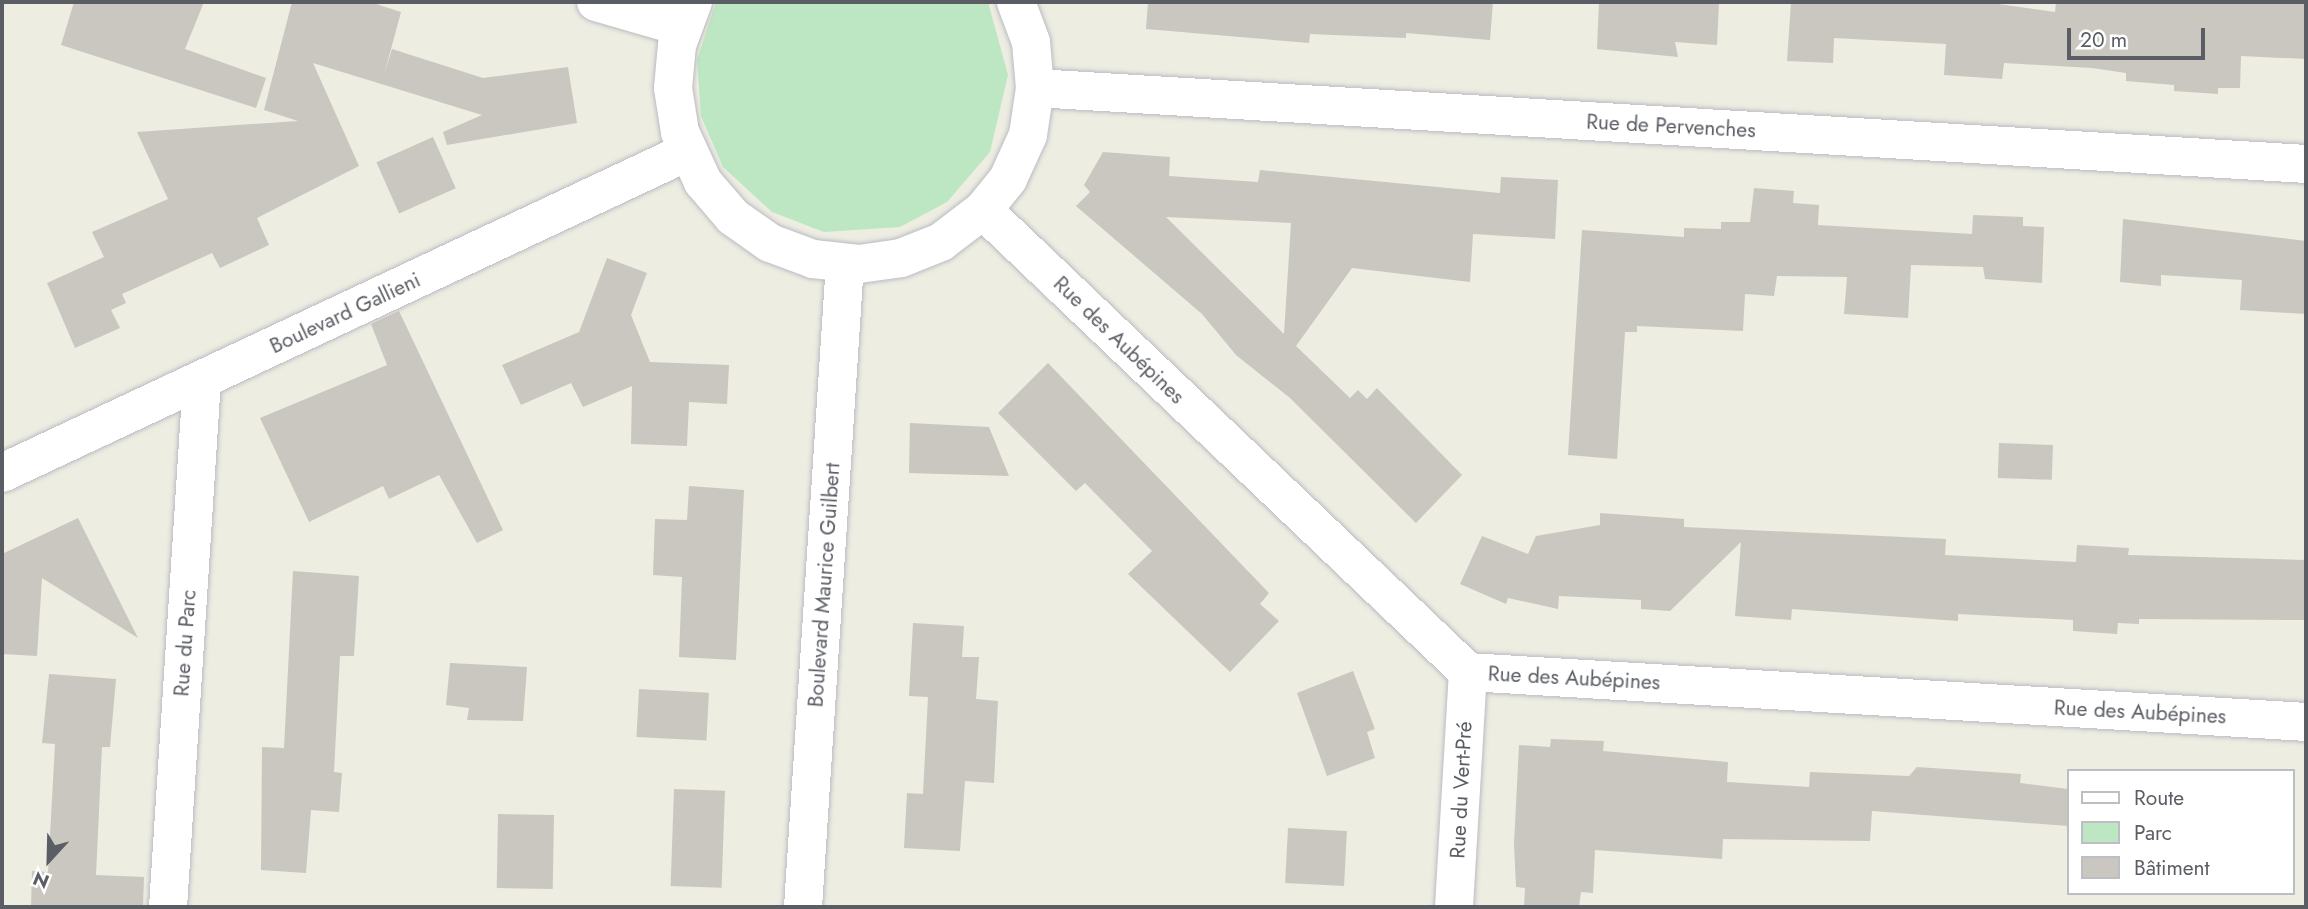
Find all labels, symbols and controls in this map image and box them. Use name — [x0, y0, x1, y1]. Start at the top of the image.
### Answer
scale bar — [2070, 14, 2208, 58]
text: 20 m — [2080, 25, 2127, 55]
street label: Rue de Pervenches — [1586, 109, 1756, 143]
street label: Boulevard Gallieni — [266, 267, 424, 359]
street label: Rue des Aubépines — [1048, 271, 1190, 409]
street label: Boulevard Maurice Guilbert — [803, 462, 845, 708]
street label: Rue du Parc — [169, 589, 201, 697]
street label: Rue des Aubépines — [1487, 661, 1661, 695]
street label: Rue des Aubépines — [2053, 695, 2227, 729]
street label: Rue du Vert-Pré — [1445, 721, 1477, 859]
legend — [2066, 769, 2294, 895]
text: Route — [2134, 783, 2184, 813]
text: Parc — [2134, 818, 2172, 848]
north arrow — [14, 825, 84, 895]
text: Bâtiment — [2134, 853, 2210, 883]
text: N — [29, 865, 53, 895]

